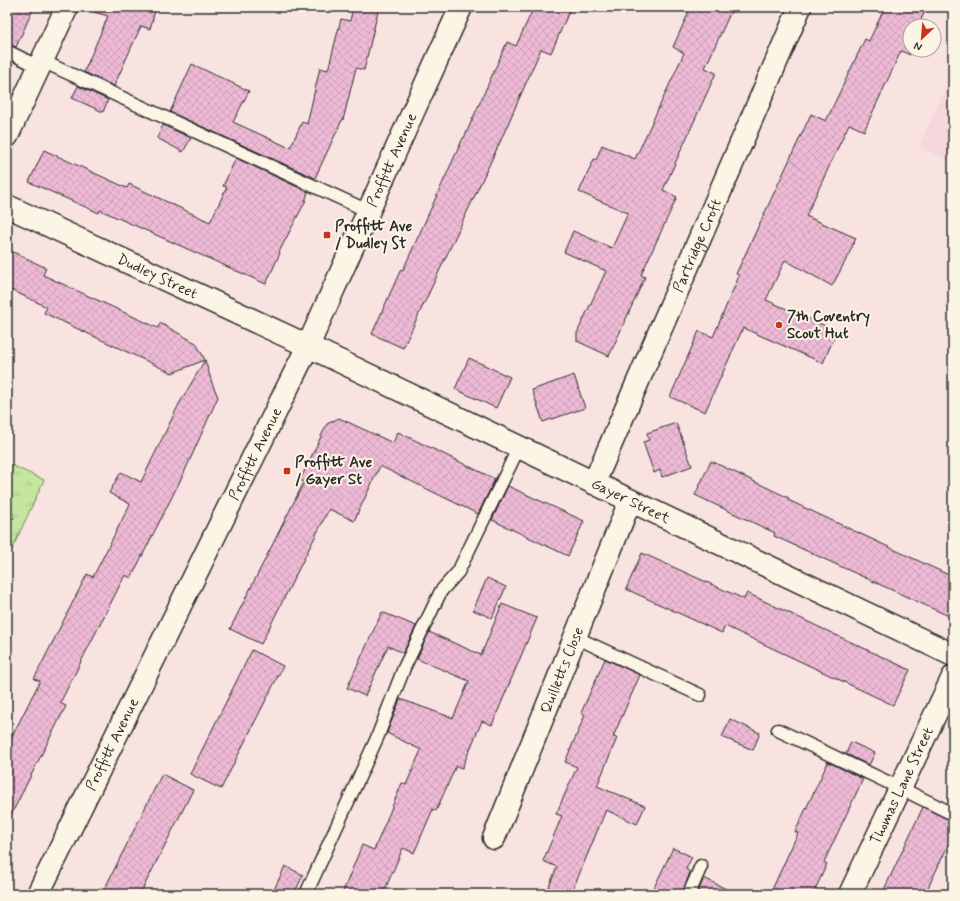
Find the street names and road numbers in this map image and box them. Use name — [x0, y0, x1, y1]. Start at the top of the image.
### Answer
street label: Proffitt Avenue — [363, 110, 422, 211]
street label: Partridge Croft — [669, 195, 727, 296]
street label: Dudley Street — [114, 250, 201, 304]
street label: Proffitt Avenue — [225, 404, 287, 504]
street label: Gayer Street — [588, 474, 673, 529]
street label: Quilletts Close — [536, 624, 589, 717]
street label: Proffitt Avenue — [81, 695, 144, 795]
street label: Thomas Lane Street — [866, 724, 939, 848]

